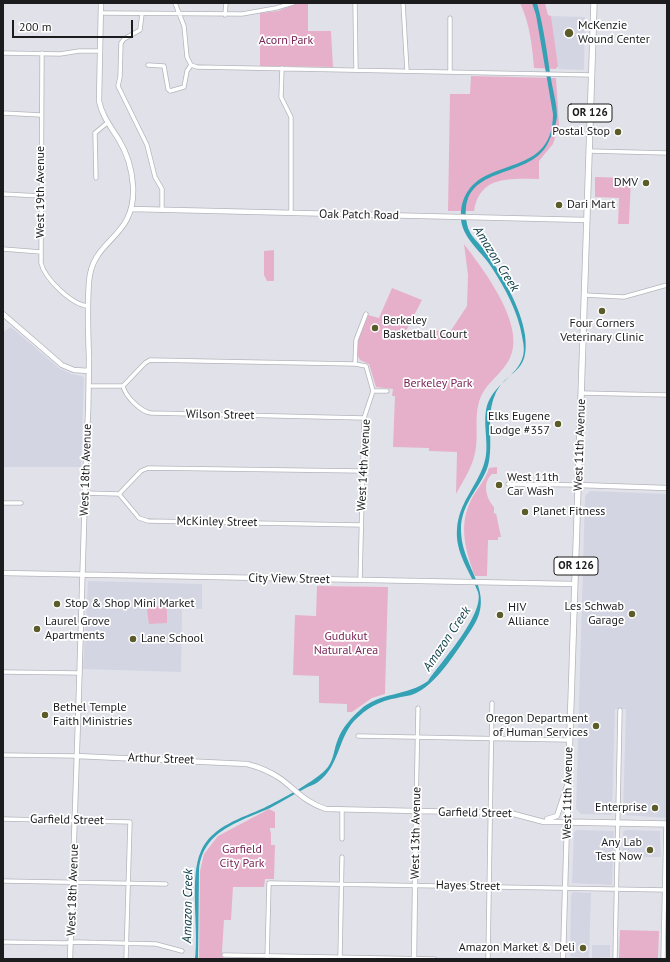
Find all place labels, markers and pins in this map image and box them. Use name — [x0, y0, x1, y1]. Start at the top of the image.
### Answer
place label: McKenzie Wound Center — [578, 19, 650, 47]
marker: McKenzie Wound Center — [563, 27, 575, 39]
place label: Postal Stop — [552, 125, 610, 139]
marker: Postal Stop — [613, 127, 623, 137]
place label: DMV — [614, 176, 638, 190]
marker: DMV — [641, 178, 651, 188]
place label: Dari Mart — [567, 198, 615, 212]
marker: Dari Mart — [554, 200, 564, 210]
marker: Four Corners Veterinary Clinic — [597, 306, 607, 316]
place label: Berkeley Basketball Court — [383, 314, 467, 342]
place label: Four Corners Veterinary Clinic — [560, 317, 644, 345]
marker: Berkeley Basketball Court — [370, 323, 380, 333]
place label: Elks Eugene Lodge #357 — [488, 410, 550, 438]
marker: Elks Eugene Lodge #357 — [553, 419, 563, 429]
place label: West 11th Car Wash — [507, 471, 559, 499]
marker: West 11th Car Wash — [494, 480, 504, 490]
place label: Planet Fitness — [533, 505, 605, 519]
marker: Planet Fitness — [520, 507, 530, 517]
place label: Stop & Shop Mini Market — [65, 597, 194, 611]
marker: Stop & Shop Mini Market — [52, 599, 62, 609]
place label: Les Schwab Garage — [565, 600, 624, 628]
place label: HIV Alliance — [508, 601, 549, 629]
marker: Les Schwab Garage — [627, 609, 637, 619]
marker: HIV Alliance — [495, 610, 505, 620]
place label: Laurel Grove Apartments — [45, 615, 110, 643]
marker: Laurel Grove Apartments — [32, 624, 42, 634]
place label: Lane School — [141, 632, 203, 646]
marker: Lane School — [128, 634, 138, 644]
place label: Bethel Temple Faith Ministries — [53, 701, 132, 729]
marker: Bethel Temple Faith Ministries — [40, 710, 50, 720]
place label: Oregon Department of Human Services — [486, 712, 588, 740]
marker: Oregon Department of Human Services — [591, 721, 601, 731]
place label: Enterprise — [595, 801, 647, 815]
marker: Enterprise — [650, 803, 660, 813]
place label: Any Lab Test Now — [595, 836, 642, 864]
marker: Any Lab Test Now — [645, 845, 655, 855]
place label: Amazon Market & Deli — [459, 941, 575, 955]
marker: Amazon Market & Deli — [578, 943, 588, 953]

